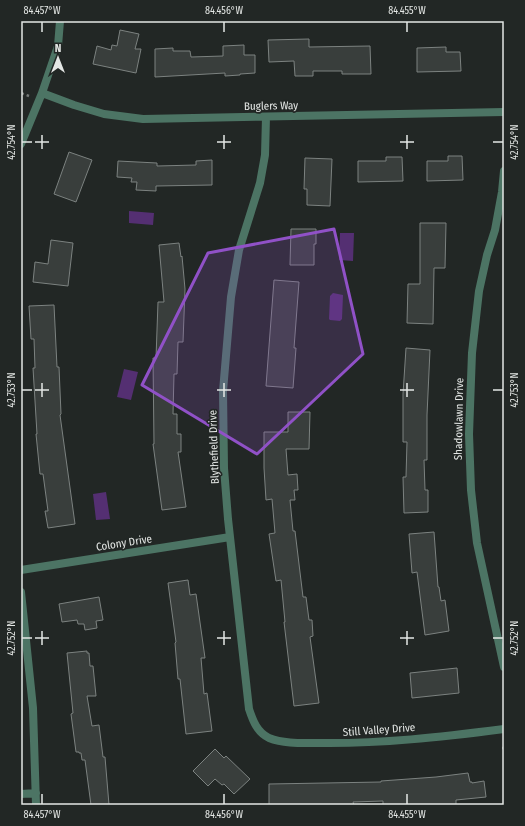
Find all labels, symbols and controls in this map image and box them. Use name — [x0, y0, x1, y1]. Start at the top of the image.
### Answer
text: 84.457°W — [23, 5, 61, 17]
text: 84.456°W — [205, 5, 243, 17]
text: 84.455°W — [388, 5, 426, 17]
north arrow — [38, 38, 78, 78]
text: N — [55, 42, 61, 55]
street label: Buglers Way — [244, 99, 298, 113]
text: 42.754°N — [6, 124, 18, 160]
text: 42.754°N — [509, 124, 521, 160]
text: 42.753°N — [6, 373, 18, 407]
text: 42.753°N — [509, 373, 521, 407]
street label: Shadowlawn Drive — [452, 378, 466, 460]
street label: Blythefield Drive — [206, 410, 222, 484]
street label: Colony Drive — [95, 532, 153, 554]
text: 42.752°N — [6, 621, 18, 655]
text: 42.752°N — [509, 621, 521, 655]
street label: Still Valley Drive — [342, 721, 416, 739]
text: 84.457°W — [23, 809, 61, 821]
text: 84.456°W — [205, 809, 243, 821]
text: 84.455°W — [388, 809, 426, 821]

